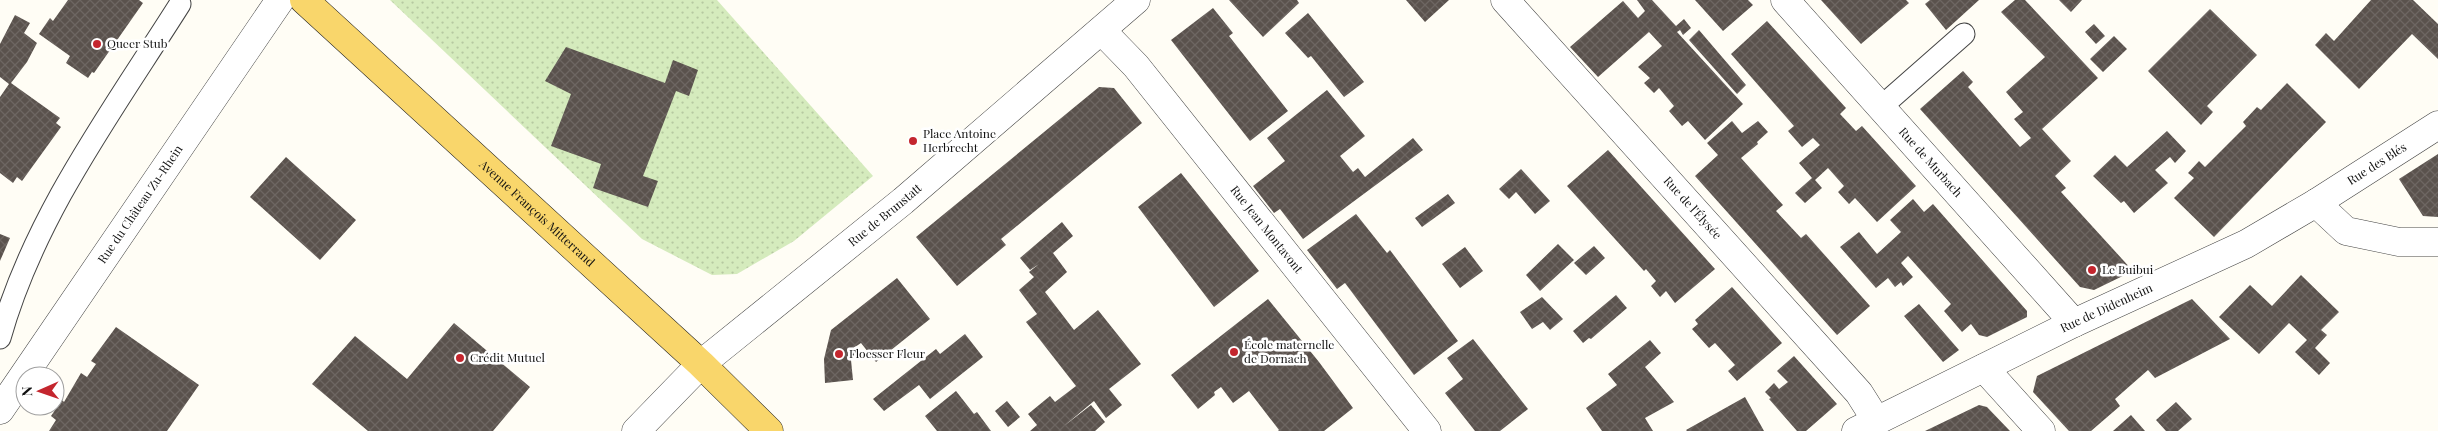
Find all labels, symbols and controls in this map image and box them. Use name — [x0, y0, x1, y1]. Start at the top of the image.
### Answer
place label: Queer Stub — [107, 35, 168, 51]
marker: Queer Stub — [91, 38, 103, 50]
street label: Rue de Murbach — [1896, 124, 1966, 200]
place label: Place Antoine Herbrecht — [923, 125, 996, 155]
marker: Place Antoine Herbrecht — [907, 135, 919, 147]
street label: Rue des Blés — [2344, 138, 2409, 188]
street label: Rue du Château Zu-Rhein — [94, 142, 186, 266]
street label: Avenue François Mitterrand — [476, 155, 599, 270]
street label: Rue de l'Élysée — [1661, 172, 1726, 242]
street label: Rue de Brunstatt — [844, 179, 925, 249]
street label: Rue Jean Montavont — [1227, 182, 1307, 277]
place label: Le Buibui — [2102, 261, 2154, 277]
marker: Le Buibui — [2086, 264, 2098, 276]
street label: Rue de Didenheim — [2057, 279, 2155, 336]
place label: École maternelle de Dornach — [1244, 336, 1334, 366]
place label: Floesser Fleur — [849, 345, 926, 361]
marker: École maternelle de Dornach — [1228, 346, 1240, 358]
marker: Floesser Fleur — [833, 348, 845, 360]
place label: Crédit Mutuel — [470, 349, 546, 365]
marker: Crédit Mutuel — [454, 352, 466, 364]
north arrow — [15, 366, 65, 416]
text: N — [17, 386, 36, 397]

